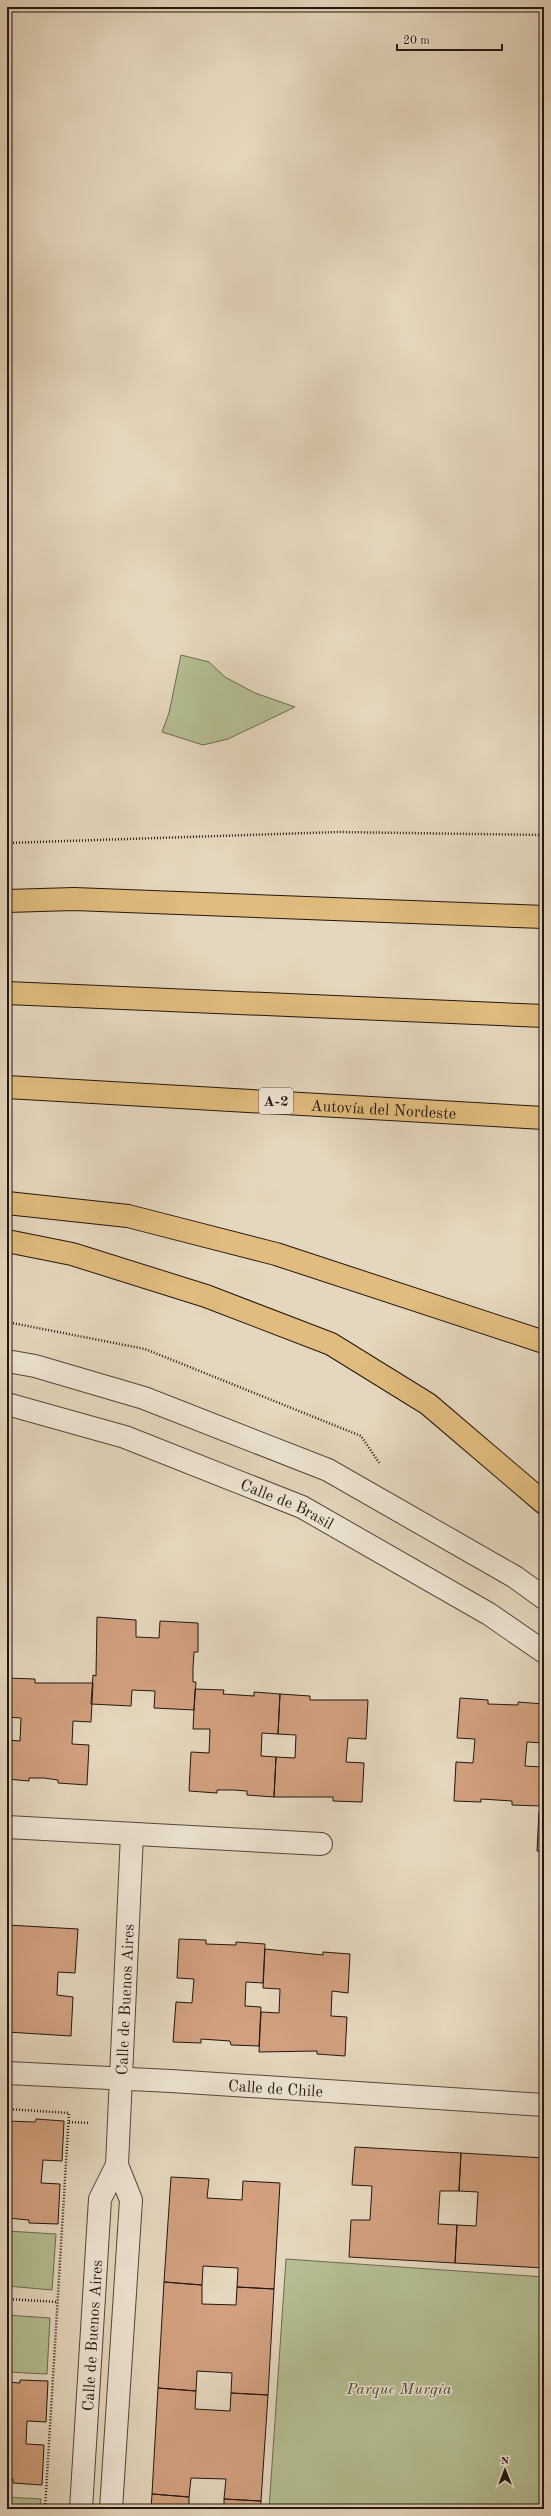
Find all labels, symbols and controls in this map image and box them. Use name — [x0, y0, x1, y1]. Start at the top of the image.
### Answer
scale bar — [397, 26, 502, 52]
text: 20 m — [403, 35, 430, 47]
road number: A-2 — [259, 1088, 293, 1114]
street label: Autovía del Nordeste — [310, 1099, 457, 1123]
street label: Calle de Brasil — [238, 1477, 336, 1533]
street label: Calle de Buenos Aires — [115, 1923, 138, 2076]
street label: Calle de Chile — [228, 2079, 323, 2101]
street label: Calle de Buenos Aires — [81, 2259, 106, 2412]
park label: Parque Murgía — [345, 2382, 452, 2398]
north arrow — [485, 2450, 525, 2490]
text: N — [501, 2456, 510, 2467]

